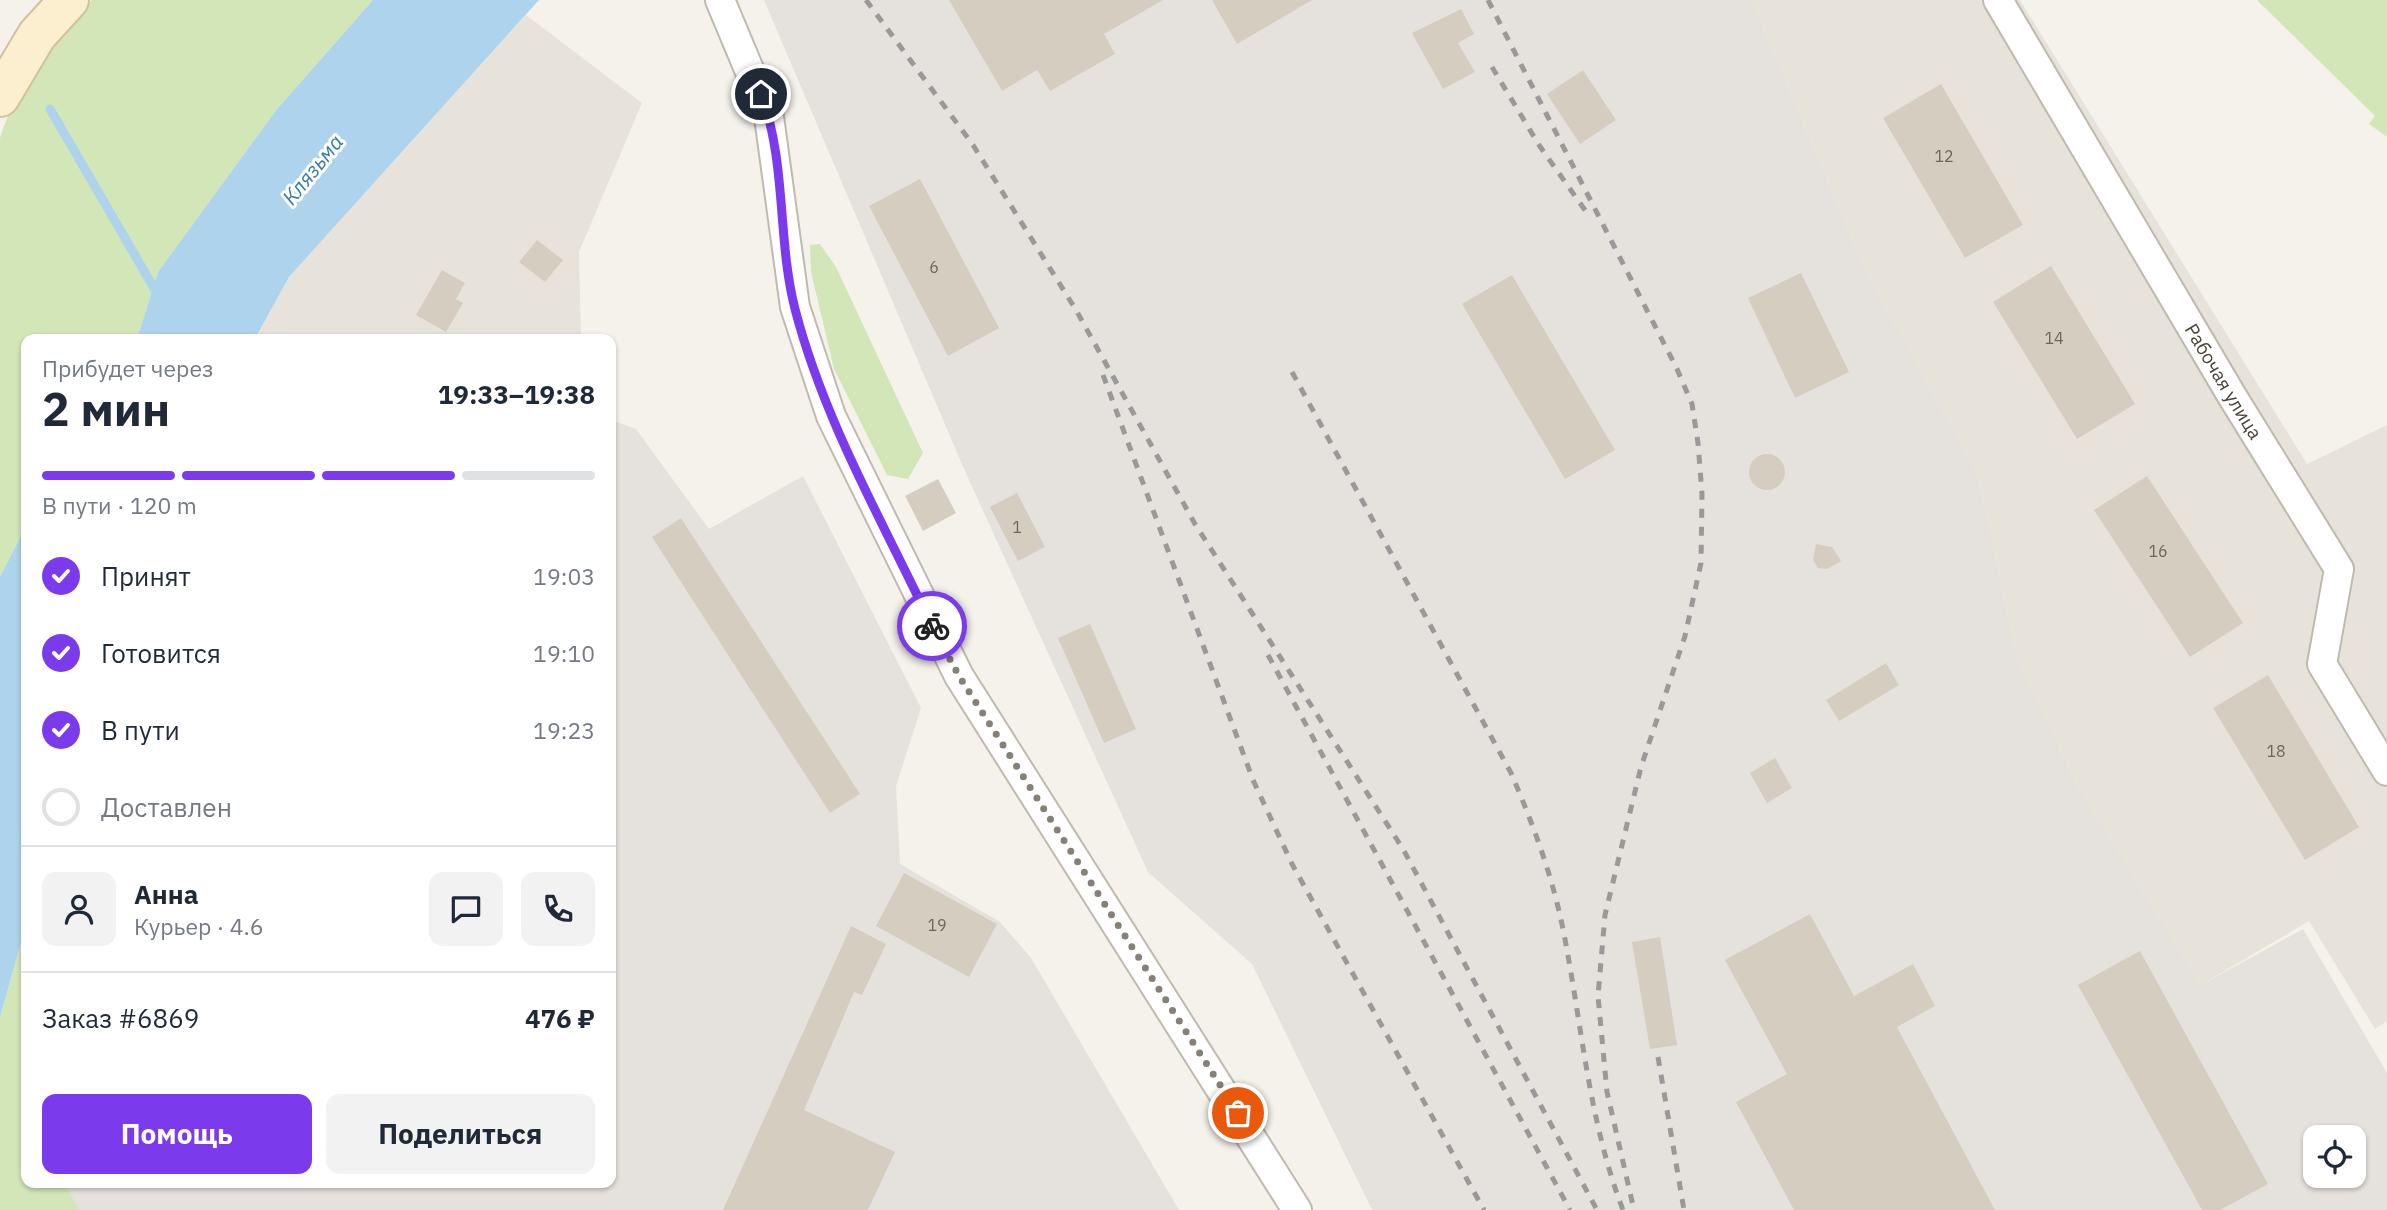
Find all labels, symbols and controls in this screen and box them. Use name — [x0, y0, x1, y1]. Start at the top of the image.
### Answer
pin — [731, 64, 791, 124]
icon: home — [742, 75, 780, 113]
water label: Клязьма — [275, 128, 349, 210]
house number: 12 — [1934, 146, 1954, 166]
house number: 6 — [929, 257, 939, 277]
street label: Рабочая улица — [2180, 319, 2268, 443]
house number: 14 — [2044, 328, 2064, 348]
text: Прибудет через — [42, 353, 214, 383]
text: 19:33–19:38 — [438, 377, 595, 411]
text: 2 мин — [42, 379, 170, 439]
text: В пути · 120 m — [42, 490, 197, 520]
house number: 1 — [1012, 517, 1022, 537]
house number: 16 — [2148, 541, 2168, 561]
icon: check — [42, 557, 80, 595]
text: Принят — [101, 559, 191, 593]
text: 19:03 — [533, 561, 595, 591]
courier — [897, 591, 967, 661]
icon: bike — [913, 607, 951, 645]
icon: check — [42, 634, 80, 672]
text: Готовится — [101, 636, 221, 670]
text: 19:10 — [533, 638, 595, 668]
icon: check — [42, 711, 80, 749]
text: В пути — [101, 713, 180, 747]
text: 19:23 — [533, 715, 595, 745]
house number: 18 — [2266, 741, 2286, 761]
text: Доставлен — [101, 790, 232, 824]
button: person — [42, 872, 116, 946]
button: chat — [429, 872, 503, 946]
button: phone — [521, 872, 595, 946]
text: Анна — [134, 877, 198, 911]
text: Курьер · 4.6 — [134, 911, 264, 941]
house number: 19 — [927, 915, 947, 935]
text: Заказ #6869 — [42, 1001, 199, 1035]
text: 476 ₽ — [525, 1001, 595, 1035]
pin — [1208, 1083, 1268, 1143]
button: Помощь — [42, 1094, 312, 1174]
button: Поделиться — [326, 1094, 595, 1174]
icon: bag — [1219, 1094, 1257, 1132]
map controls — [2303, 1125, 2366, 1188]
button: locate — [2303, 1125, 2366, 1188]

